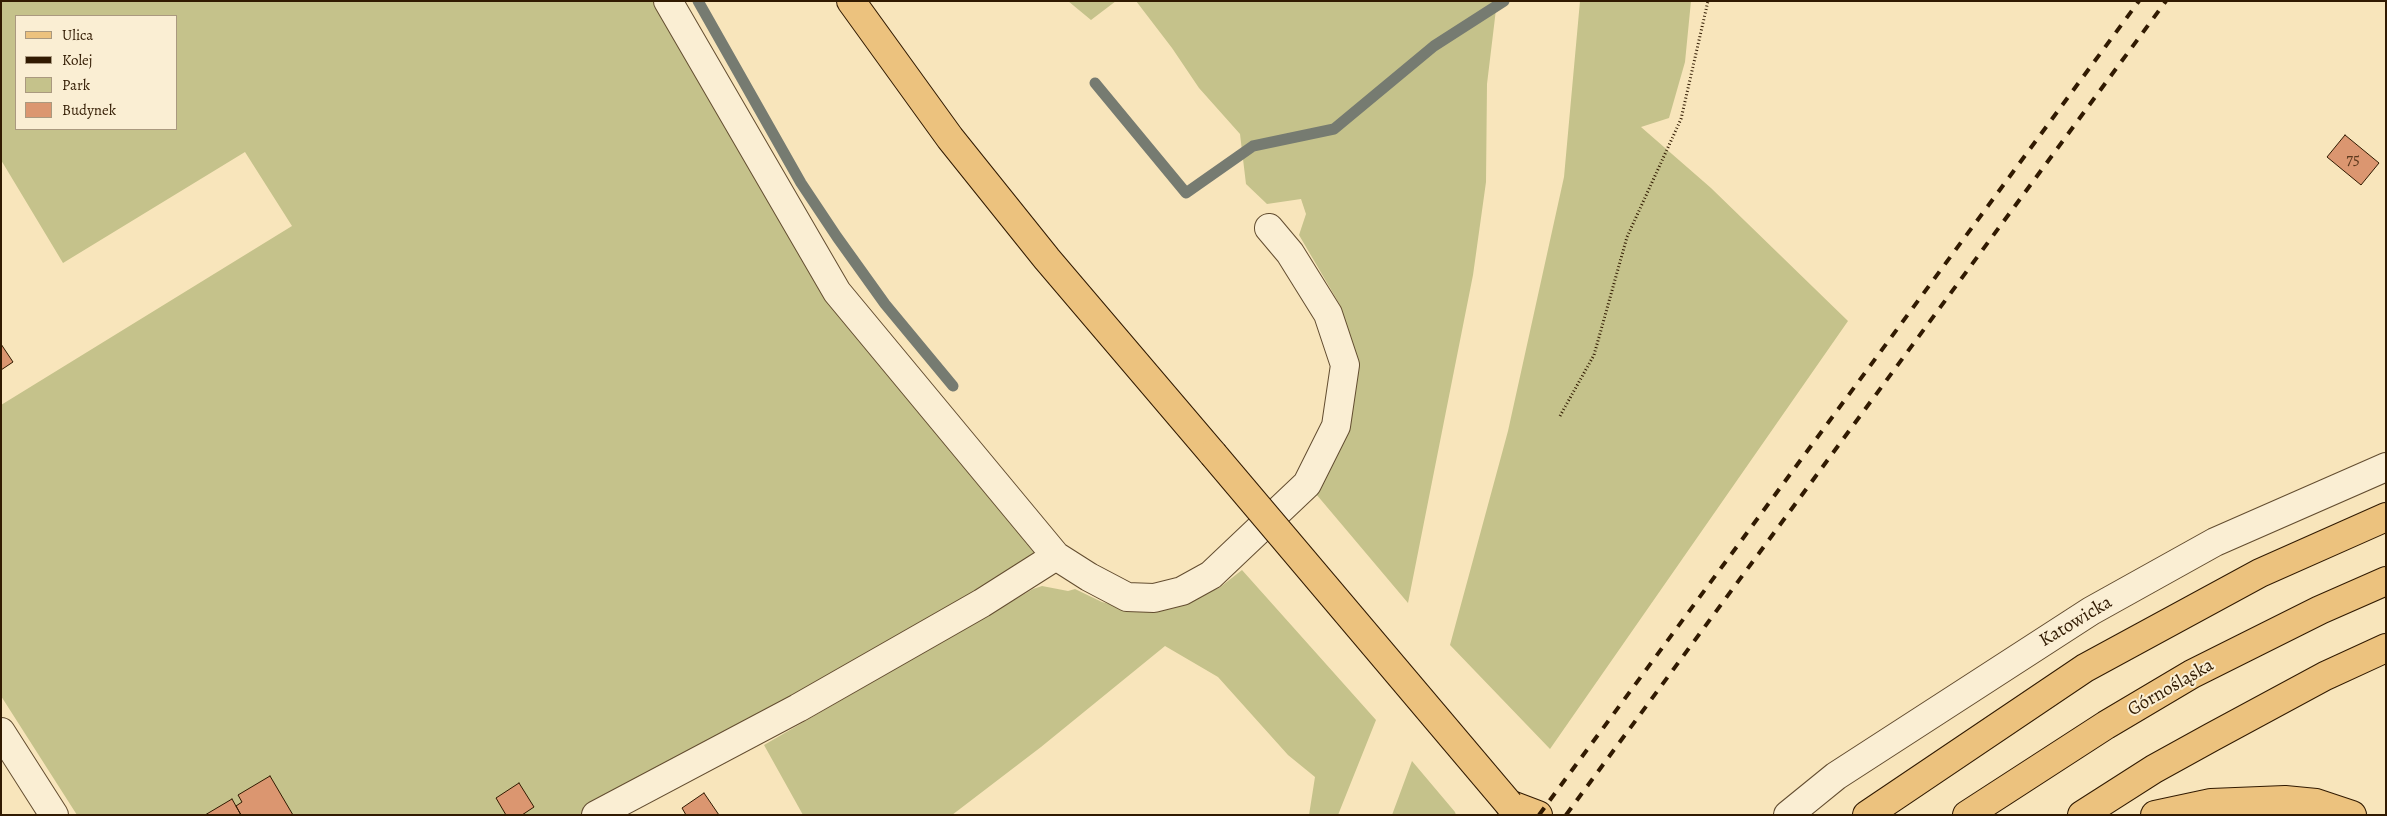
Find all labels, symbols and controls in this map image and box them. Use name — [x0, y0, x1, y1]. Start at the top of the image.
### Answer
legend — [15, 15, 178, 130]
text: Ulica — [62, 25, 93, 45]
text: Kolej — [62, 50, 93, 70]
text: Park — [62, 75, 90, 95]
text: Budynek — [62, 100, 116, 120]
house number: 75 — [2346, 150, 2360, 170]
street label: Katowicka — [2036, 591, 2116, 653]
street label: Górnośląska — [2124, 654, 2218, 722]

